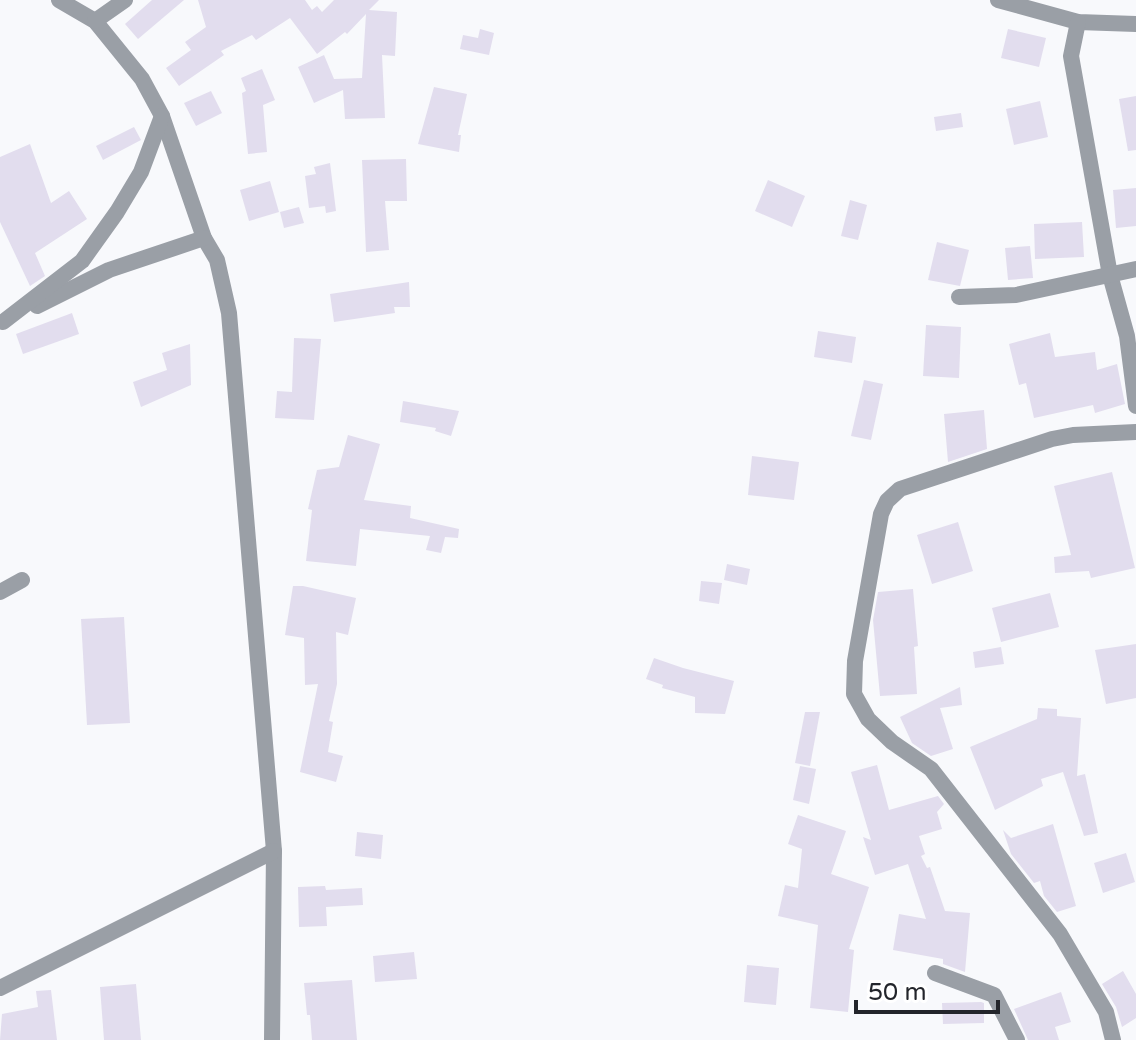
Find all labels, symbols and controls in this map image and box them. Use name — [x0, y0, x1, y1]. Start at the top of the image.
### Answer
scale bar — [856, 964, 998, 1014]
text: 50 m — [868, 978, 926, 1007]

